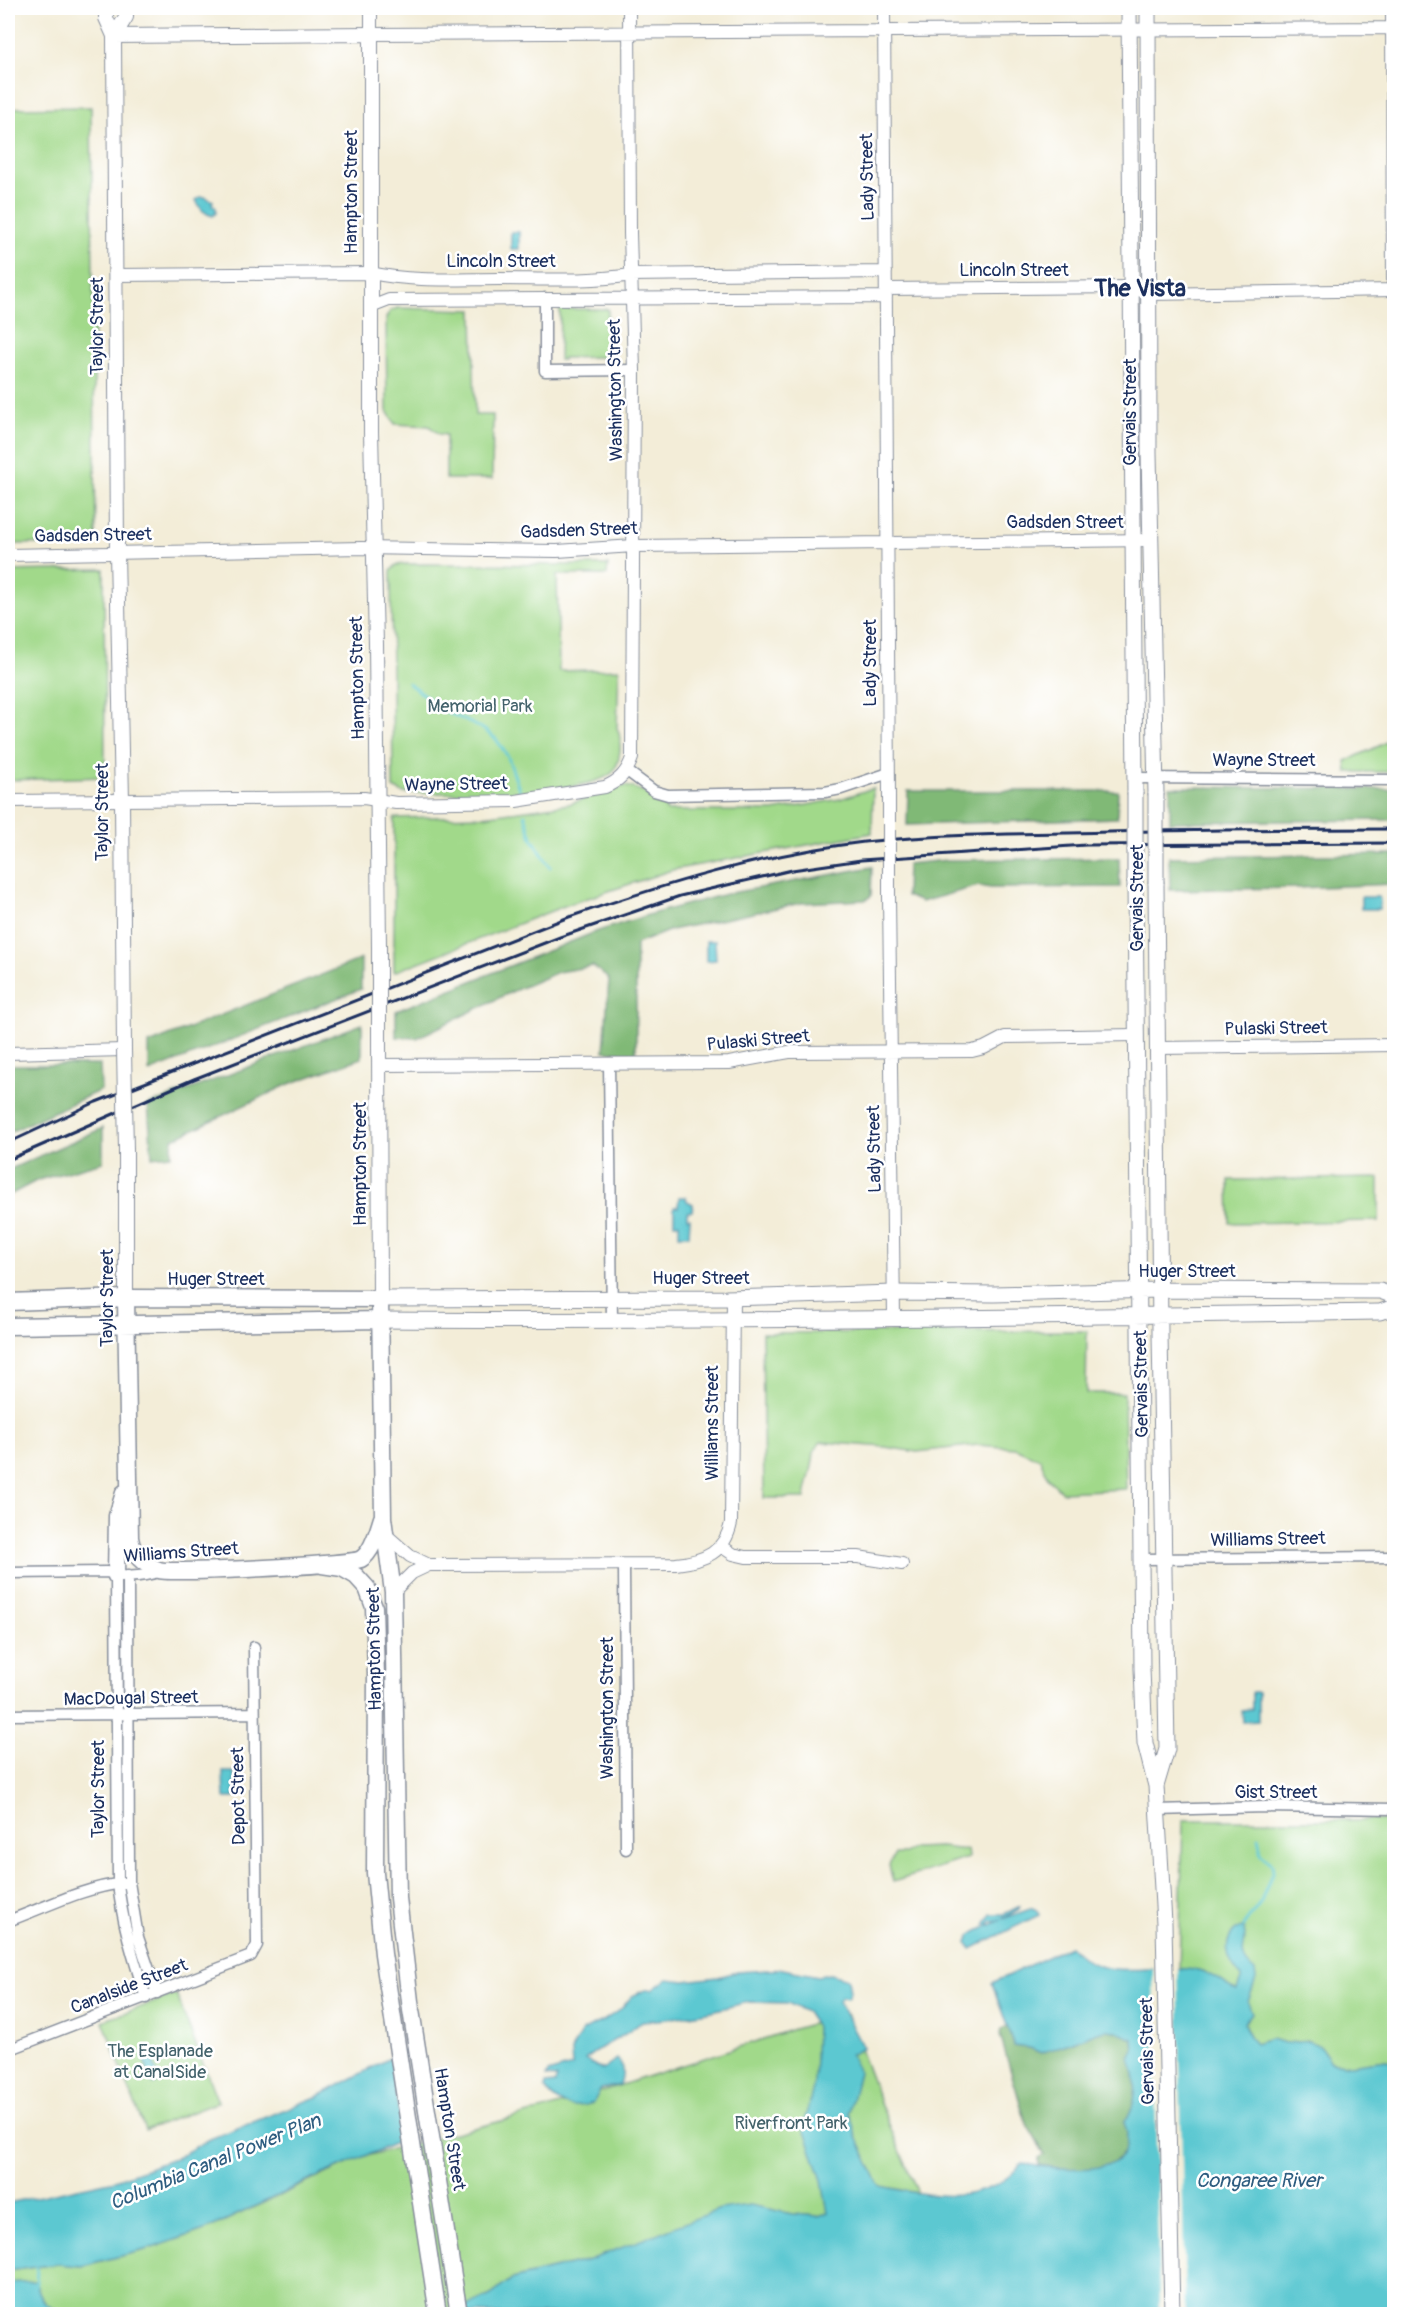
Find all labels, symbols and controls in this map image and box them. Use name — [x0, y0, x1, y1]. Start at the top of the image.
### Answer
street label: Hampton Street — [340, 129, 363, 254]
street label: Lady Street — [855, 132, 880, 221]
street label: Lincoln Street — [446, 250, 556, 273]
street label: Lincoln Street — [959, 259, 1069, 282]
district label: The Vista — [1093, 274, 1186, 303]
street label: Taylor Street — [86, 276, 109, 375]
street label: Washington Street — [603, 318, 628, 461]
street label: Gervais Street — [1119, 357, 1142, 466]
street label: Gadsden Street — [1006, 511, 1125, 534]
street label: Gadsden Street — [520, 517, 639, 544]
street label: Gadsden Street — [34, 523, 153, 548]
street label: Hampton Street — [345, 615, 370, 740]
street label: Lady Street — [859, 618, 882, 707]
park label: Memorial Park — [427, 695, 533, 718]
street label: Wayne Street — [1212, 749, 1316, 772]
street label: Taylor Street — [91, 762, 114, 861]
street label: Wayne Street — [404, 772, 509, 797]
street label: Gervais Street — [1126, 843, 1149, 952]
street label: Pulaski Street — [1224, 1016, 1329, 1041]
street label: Pulaski Street — [706, 1024, 811, 1056]
street label: Hampton Street — [349, 1101, 372, 1226]
street label: Lady Street — [862, 1104, 887, 1193]
street label: Taylor Street — [96, 1248, 119, 1347]
street label: Huger Street — [1138, 1260, 1237, 1283]
street label: Huger Street — [652, 1267, 751, 1290]
street label: Huger Street — [167, 1268, 266, 1291]
street label: Gervais Street — [1129, 1329, 1154, 1438]
street label: Williams Street — [701, 1365, 724, 1481]
street label: Williams Street — [1210, 1527, 1327, 1552]
street label: Williams Street — [123, 1537, 240, 1568]
street label: Hampton Street — [362, 1586, 387, 1711]
street label: Washington Street — [596, 1636, 619, 1779]
street label: MacDougal Street — [63, 1686, 199, 1711]
street label: Taylor Street — [87, 1739, 110, 1838]
street label: Depot Street — [226, 1746, 251, 1845]
street label: Gist Street — [1234, 1781, 1318, 1804]
street label: Canalside Street — [67, 1953, 192, 2019]
street label: Gervais Street — [1135, 1996, 1160, 2105]
park label: The Esplanade at CanalSide — [107, 2040, 213, 2084]
street label: Hampton Street — [428, 2066, 471, 2193]
water label: Columbia Canal Power Plan — [106, 2107, 326, 2215]
park label: Riverfront Park — [734, 2112, 848, 2135]
water label: Congaree River — [1196, 2168, 1325, 2193]

